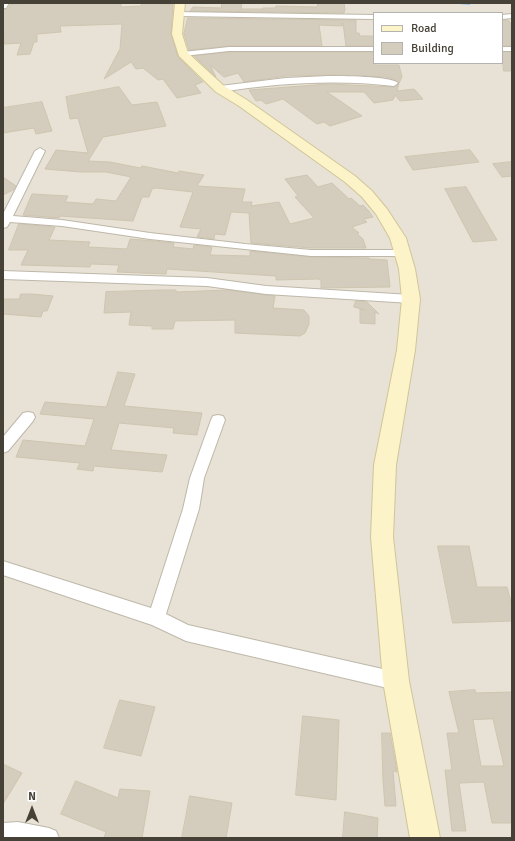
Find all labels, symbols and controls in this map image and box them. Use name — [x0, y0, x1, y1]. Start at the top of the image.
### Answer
legend — [373, 12, 503, 64]
text: Road — [411, 21, 437, 36]
text: Building — [411, 41, 454, 56]
north arrow — [12, 789, 52, 829]
text: N — [28, 790, 36, 803]

